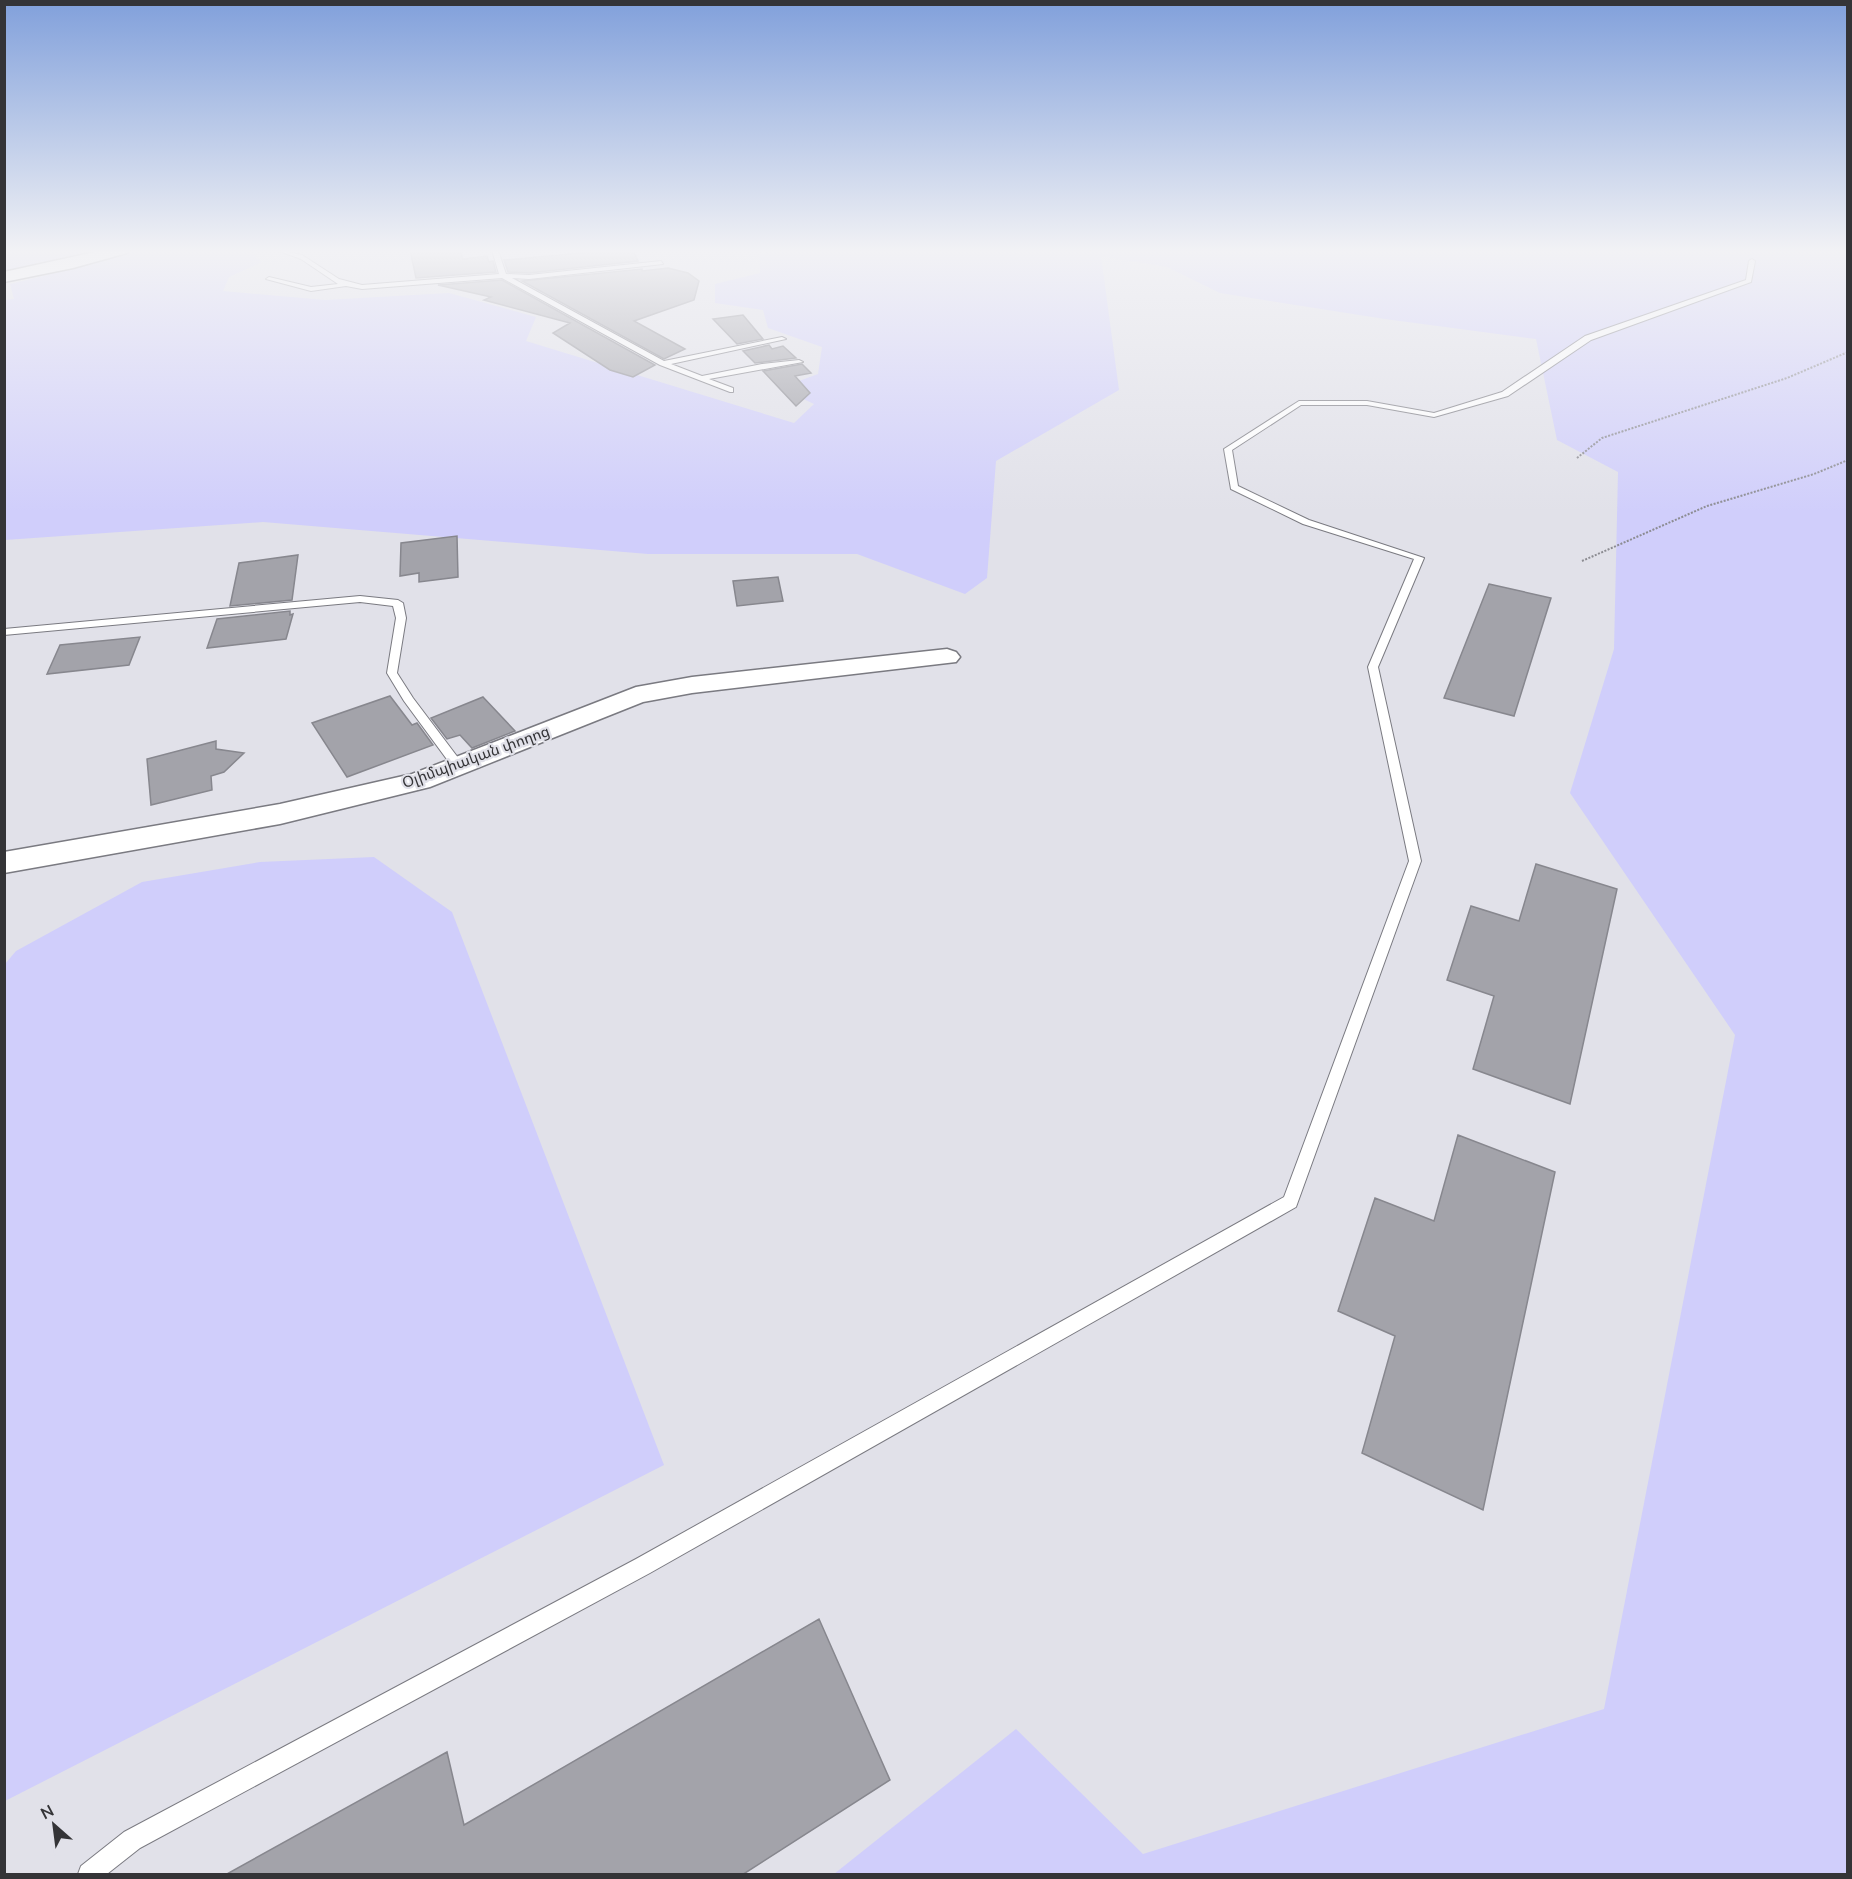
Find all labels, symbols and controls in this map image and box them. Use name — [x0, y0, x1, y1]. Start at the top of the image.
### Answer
street label: Օլիմպիական փողոց — [399, 721, 553, 793]
north arrow — [24, 1795, 84, 1855]
text: N — [37, 1800, 58, 1825]

